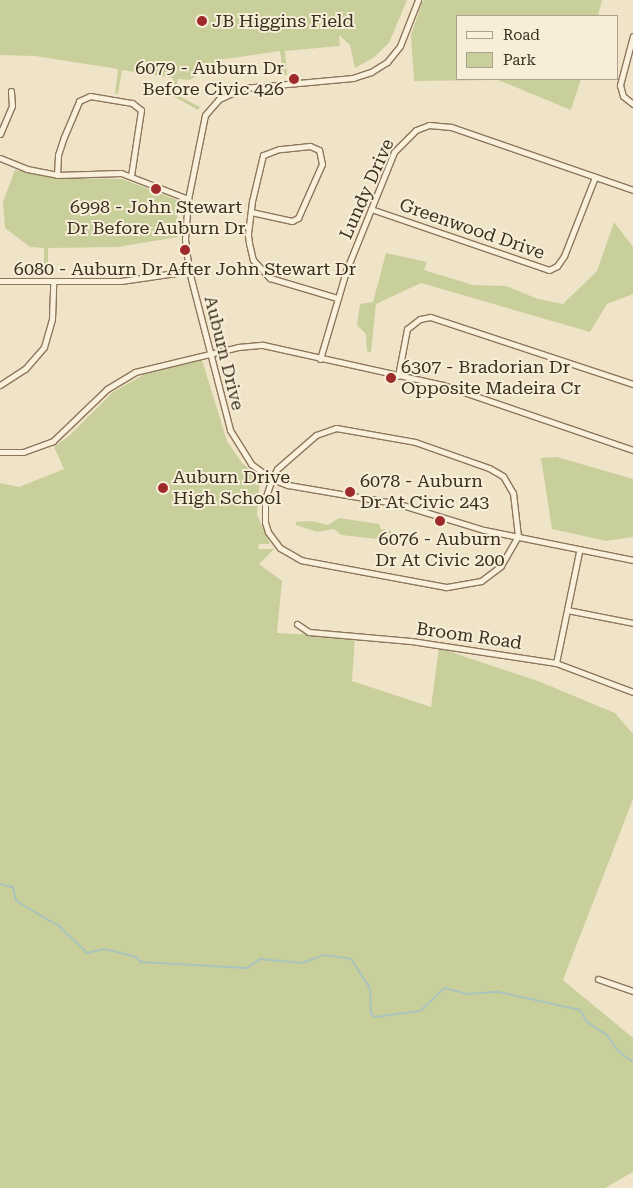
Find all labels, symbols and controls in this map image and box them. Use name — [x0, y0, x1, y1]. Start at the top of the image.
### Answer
place label: JB Higgins Field — [212, 10, 354, 32]
marker: JB Higgins Field — [196, 15, 208, 27]
legend — [456, 15, 618, 80]
text: Road — [503, 26, 540, 44]
text: Park — [503, 51, 536, 69]
place label: 6079 - Auburn Dr Before Civic 426 — [135, 58, 284, 100]
marker: 6079 - Auburn Dr Before Civic 426 — [288, 73, 300, 85]
street label: Lundy Drive — [335, 135, 399, 243]
marker: 6998 - John Stewart Dr Before Auburn Dr — [150, 183, 162, 195]
street label: Greenwood Drive — [396, 194, 548, 264]
place label: 6998 - John Stewart Dr Before Auburn Dr — [67, 197, 245, 240]
marker: 6080 - Auburn Dr After John Stewart Dr — [179, 244, 191, 256]
place label: 6080 - Auburn Dr After John Stewart Dr — [14, 258, 356, 280]
street label: Auburn Drive — [199, 294, 249, 412]
place label: 6307 - Bradorian Dr Opposite Madeira Cr — [401, 357, 581, 399]
marker: 6307 - Bradorian Dr Opposite Madeira Cr — [385, 372, 397, 384]
place label: Auburn Drive High School — [173, 467, 290, 509]
place label: 6078 - Auburn Dr At Civic 243 — [360, 471, 489, 514]
marker: Auburn Drive High School — [157, 482, 169, 494]
marker: 6078 - Auburn Dr At Civic 243 — [344, 486, 356, 498]
marker: 6076 - Auburn Dr At Civic 200 — [434, 515, 446, 527]
place label: 6076 - Auburn Dr At Civic 200 — [375, 529, 505, 572]
street label: Broom Road — [415, 618, 523, 654]

